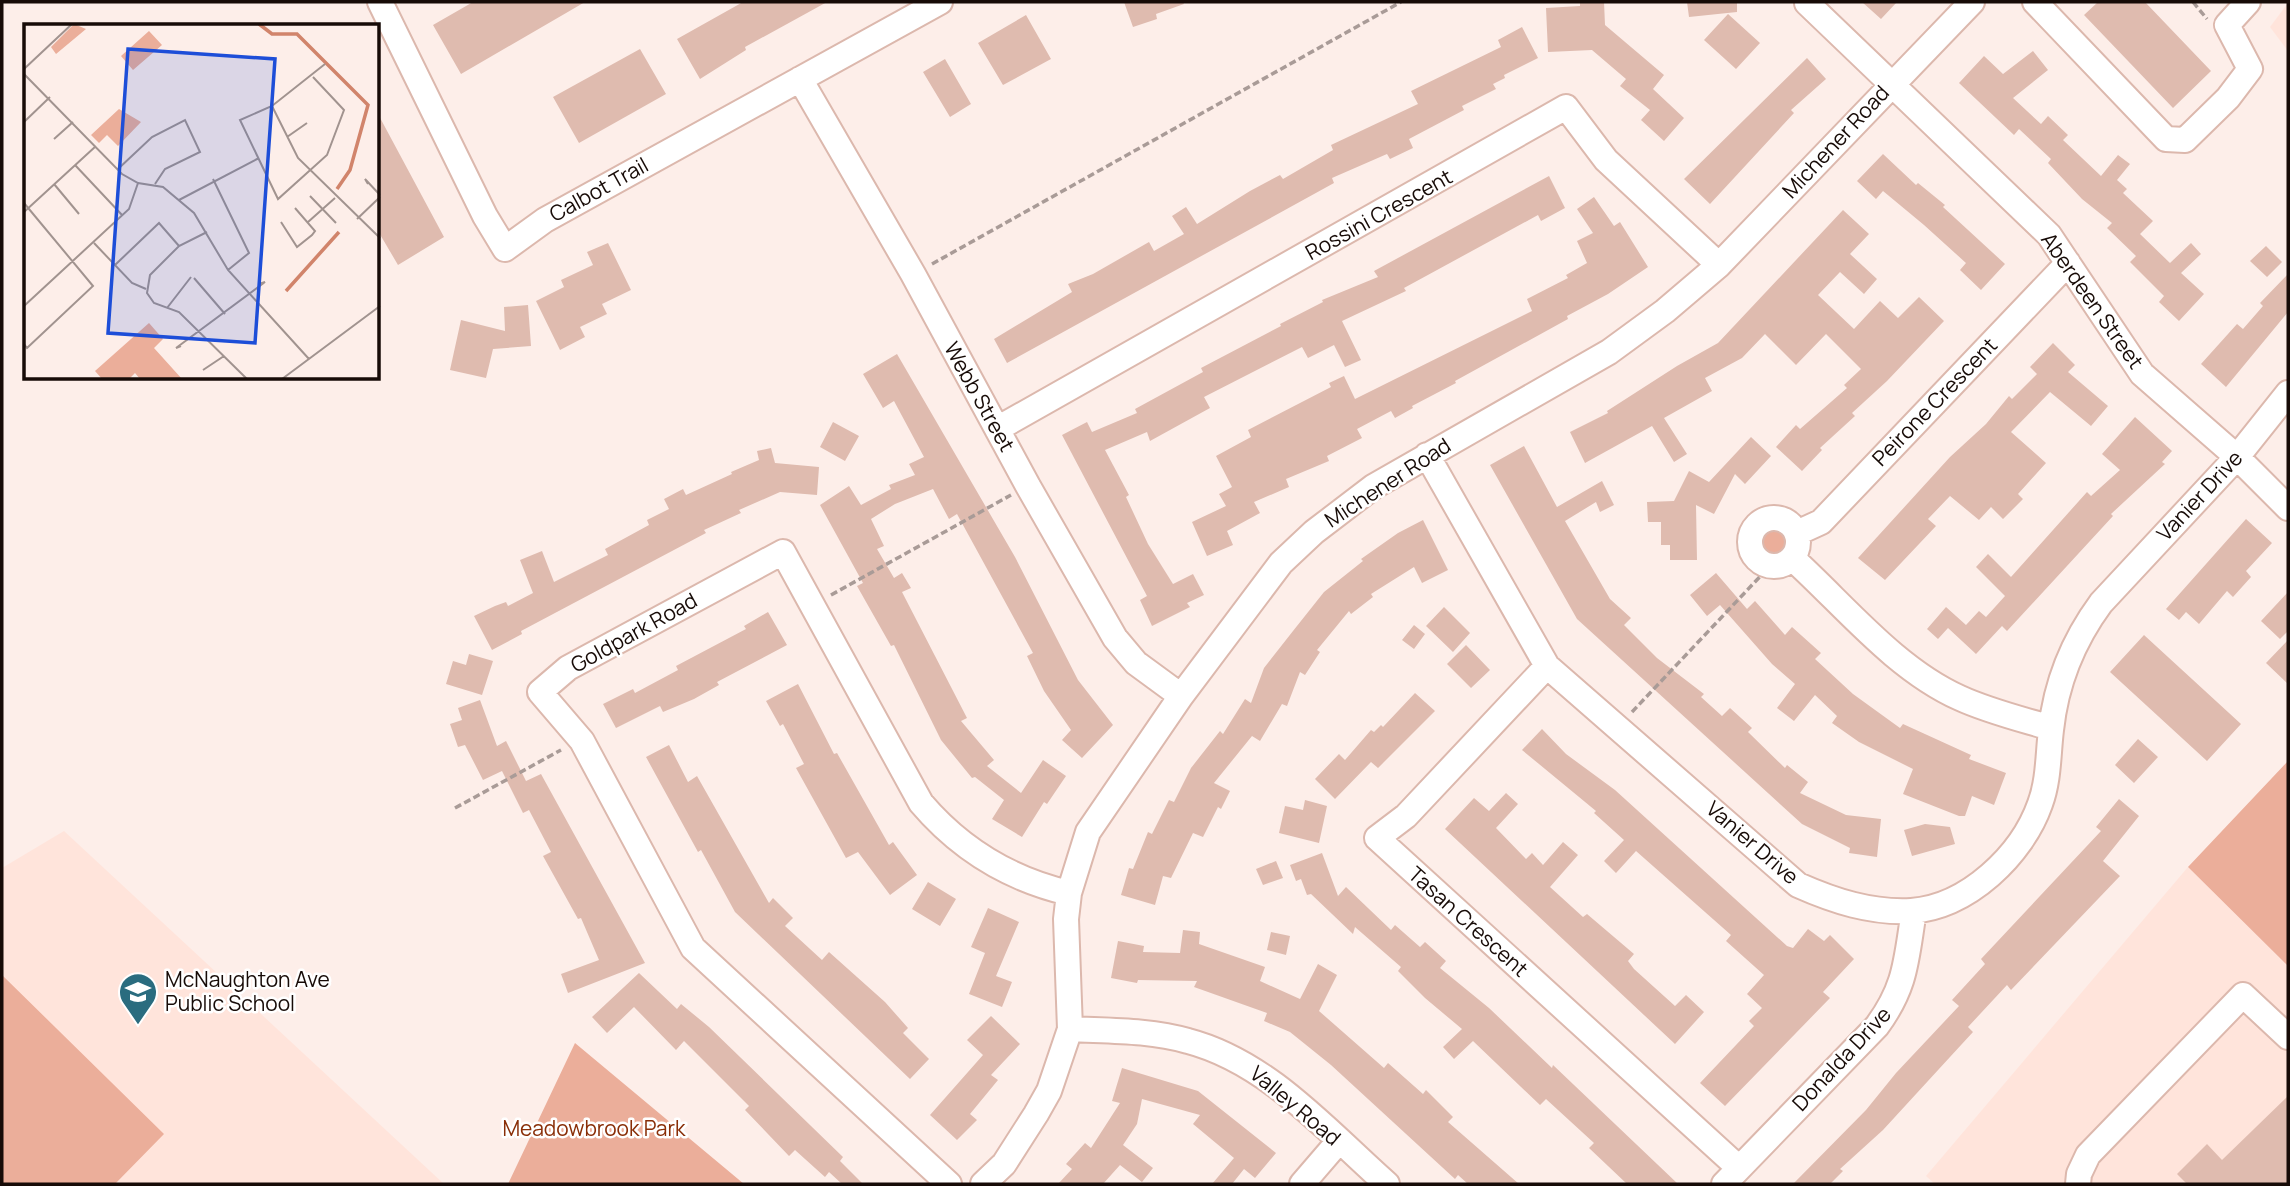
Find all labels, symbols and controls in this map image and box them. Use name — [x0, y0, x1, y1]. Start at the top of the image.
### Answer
inset map — [24, 24, 380, 380]
street label: Michener Road — [1776, 79, 1895, 204]
street label: Calbot Trail — [544, 150, 653, 228]
street label: Rossini Crescent — [1300, 162, 1457, 266]
street label: Aberdeen Street — [2035, 227, 2150, 374]
street label: Peirone Crescent — [1866, 331, 2003, 472]
street label: Webb Street — [938, 337, 1022, 456]
street label: Michener Road — [1319, 431, 1456, 533]
street label: Vanier Drive — [2150, 444, 2248, 547]
street label: Goldpark Road — [565, 586, 702, 678]
street label: Vanier Drive — [1700, 794, 1805, 890]
street label: Tasan Crescent — [1403, 860, 1534, 982]
place label: McNaughton Ave Public School — [165, 965, 330, 1017]
school or university icon: McNaughton Ave Public School — [117, 971, 159, 1026]
street label: Donalda Drive — [1786, 1000, 1897, 1116]
street label: Valley Road — [1244, 1059, 1347, 1151]
park label: Meadowbrook Park — [502, 1114, 686, 1142]

